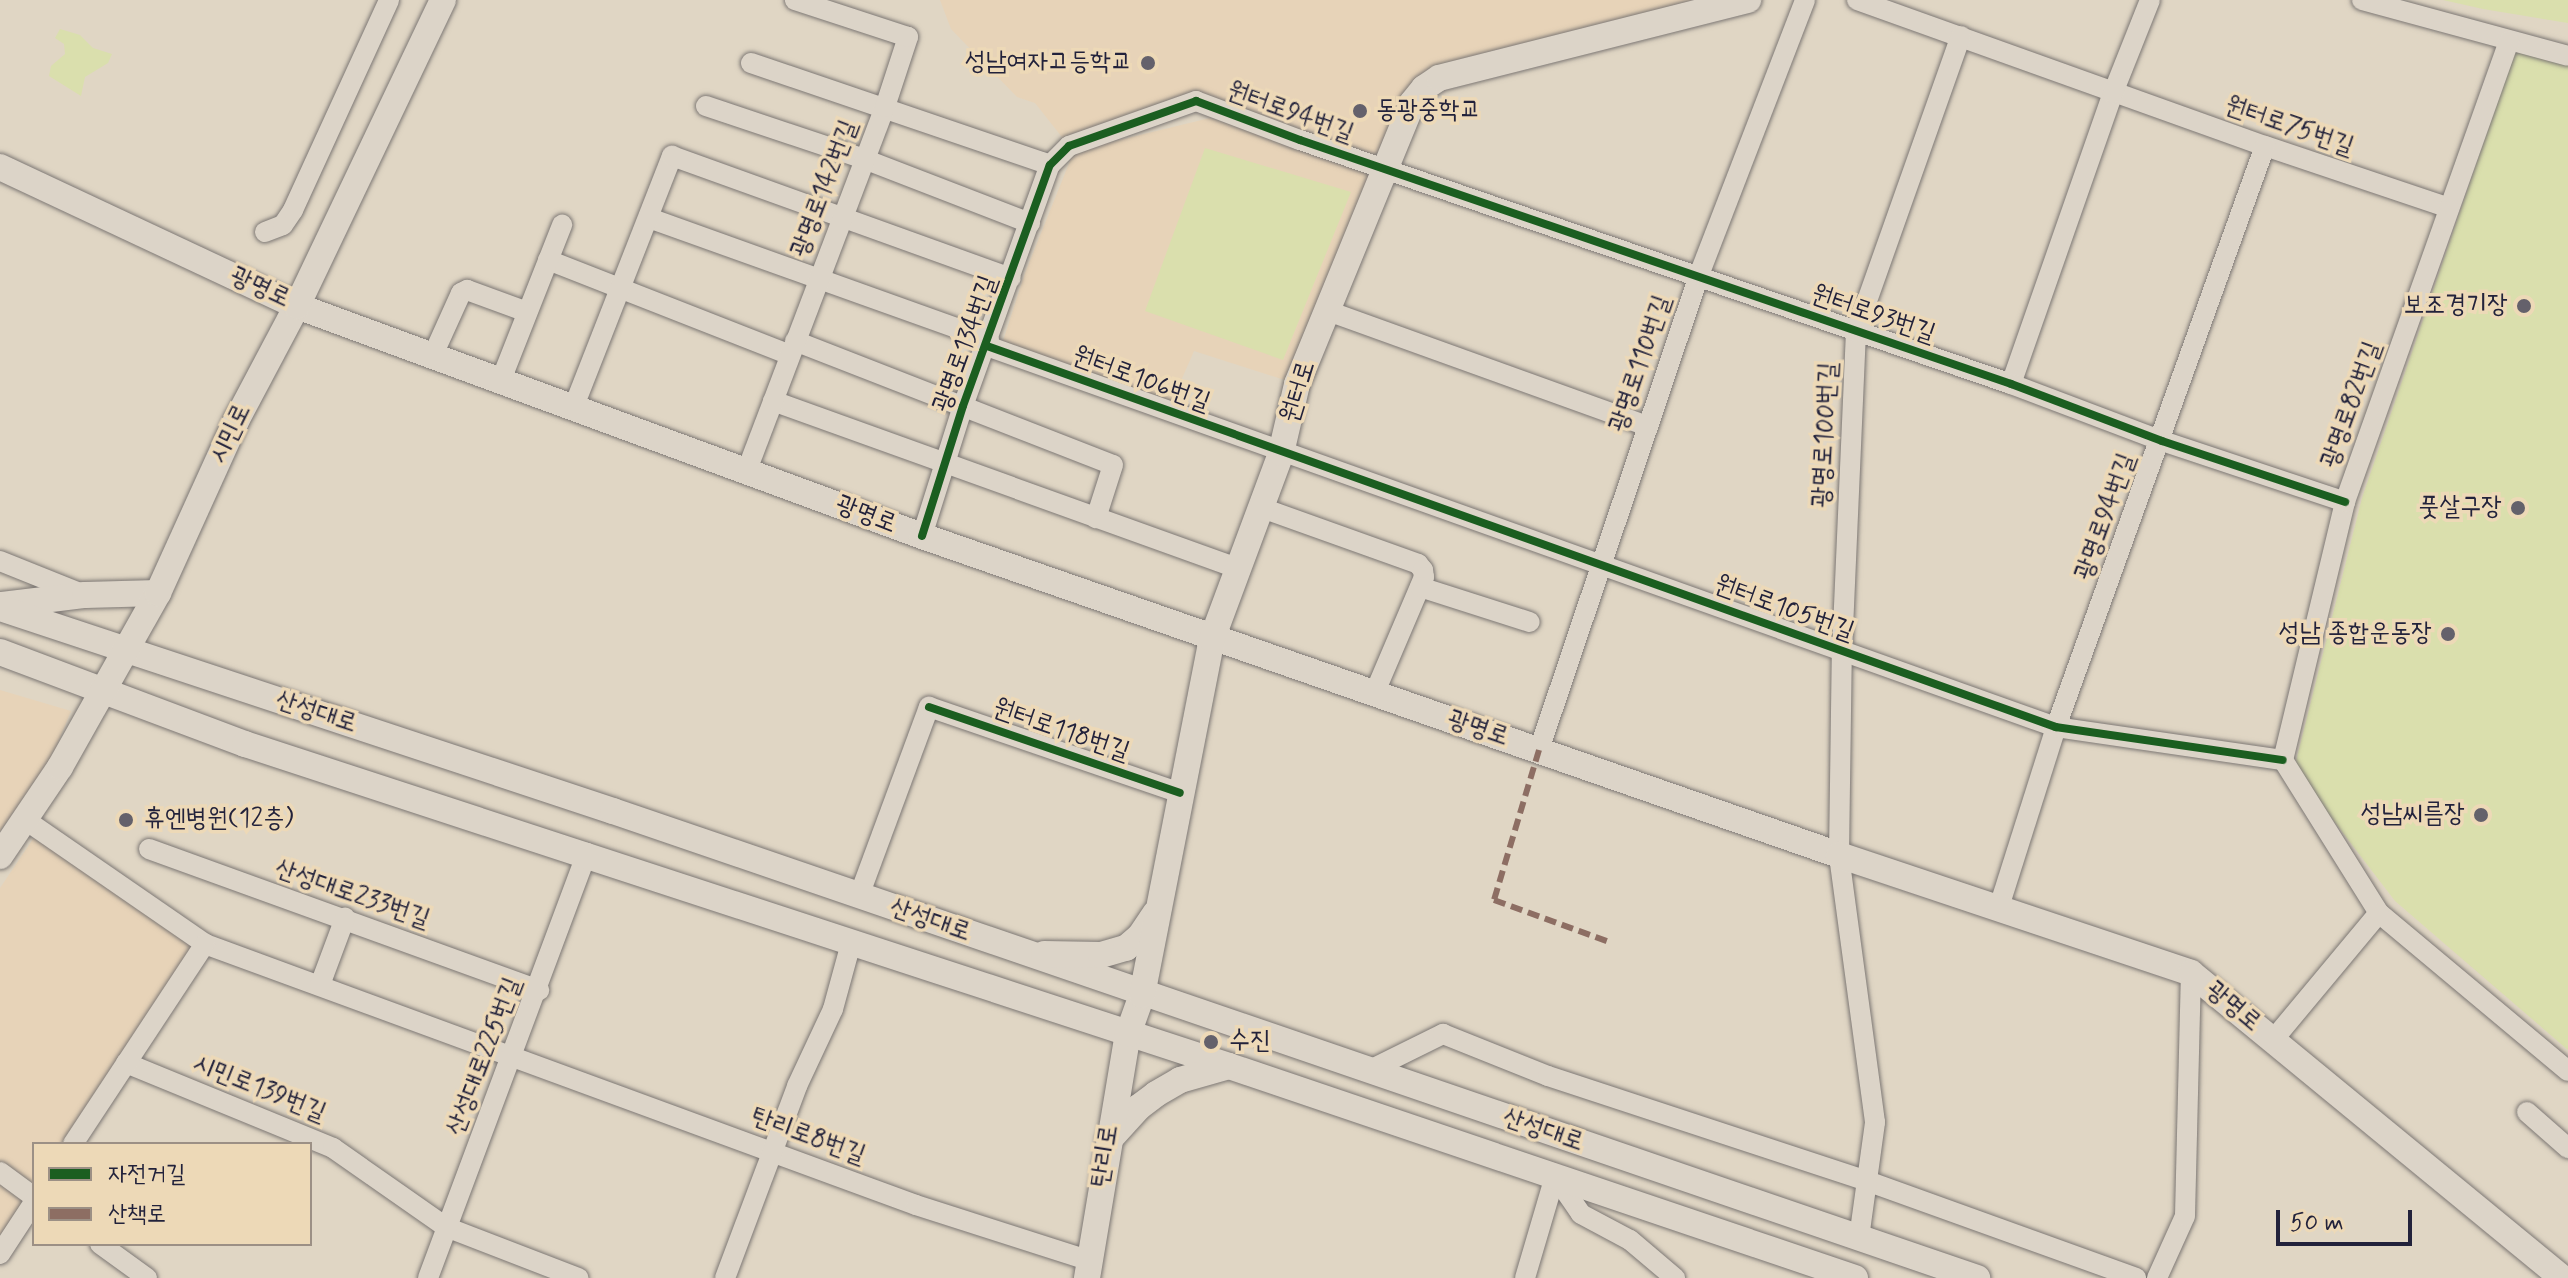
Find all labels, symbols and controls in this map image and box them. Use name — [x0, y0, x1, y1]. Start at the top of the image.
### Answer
place label: 성남여자고등학교 — [965, 47, 1132, 79]
marker: 성남여자고등학교 — [1139, 54, 1157, 72]
street label: 원터로94번길 — [1222, 76, 1358, 150]
street label: 원터로75번길 — [2220, 90, 2358, 164]
place label: 동광중학교 — [1376, 95, 1481, 127]
marker: 동광중학교 — [1351, 102, 1369, 120]
street label: 광명로142번길 — [785, 116, 865, 262]
street label: 광명로 — [225, 261, 295, 315]
street label: 광명로134번길 — [927, 271, 1005, 417]
street label: 원터로93번길 — [1807, 279, 1939, 351]
place label: 보조경기장 — [2403, 290, 2508, 322]
street label: 광명로110번길 — [1603, 292, 1679, 436]
marker: 보조경기장 — [2515, 297, 2533, 315]
street label: 광명로82번길 — [2315, 338, 2389, 472]
street label: 원터로106번길 — [1068, 341, 1214, 419]
street label: 원터로 — [1275, 357, 1323, 427]
street label: 광명로100번길 — [1807, 362, 1845, 508]
street label: 시민로 — [203, 399, 259, 469]
street label: 광명로94번길 — [2069, 449, 2143, 585]
street label: 광명로 — [831, 489, 901, 541]
place label: 풋살구장 — [2418, 492, 2502, 524]
marker: 풋살구장 — [2509, 499, 2527, 517]
street label: 원터로105번길 — [1710, 569, 1858, 649]
place label: 성남 종합운동장 — [2279, 618, 2432, 650]
marker: 성남 종합운동장 — [2439, 625, 2457, 643]
street label: 산성대로 — [271, 685, 361, 741]
street label: 원터로118번길 — [989, 693, 1133, 769]
street label: 광명로 — [1443, 704, 1513, 754]
place label: 성남씨름장 — [2360, 799, 2465, 831]
place label: 휴엔병원(12층) — [144, 804, 293, 836]
marker: 성남씨름장 — [2472, 806, 2490, 824]
marker: 휴엔병원(12층) — [115, 809, 137, 831]
street label: 산성대로233번길 — [270, 854, 434, 936]
street label: 산성대로 — [885, 893, 975, 949]
street label: 산성대로225번길 — [441, 974, 529, 1140]
street label: 광명로 — [2199, 975, 2267, 1039]
place label: 수진 — [1229, 1026, 1271, 1058]
marker: 수진 — [1200, 1031, 1222, 1053]
street label: 시민로139번길 — [188, 1048, 330, 1130]
street label: 탄리로8번길 — [747, 1102, 869, 1172]
street label: 산성대로 — [1498, 1103, 1588, 1159]
street label: 탄리로 — [1086, 1123, 1126, 1189]
legend — [32, 1142, 312, 1246]
text: 자전거길 — [108, 1159, 185, 1190]
scale bar — [2280, 1194, 2416, 1244]
text: 산책로 — [108, 1199, 166, 1230]
text: 50 m — [2290, 1208, 2344, 1239]

